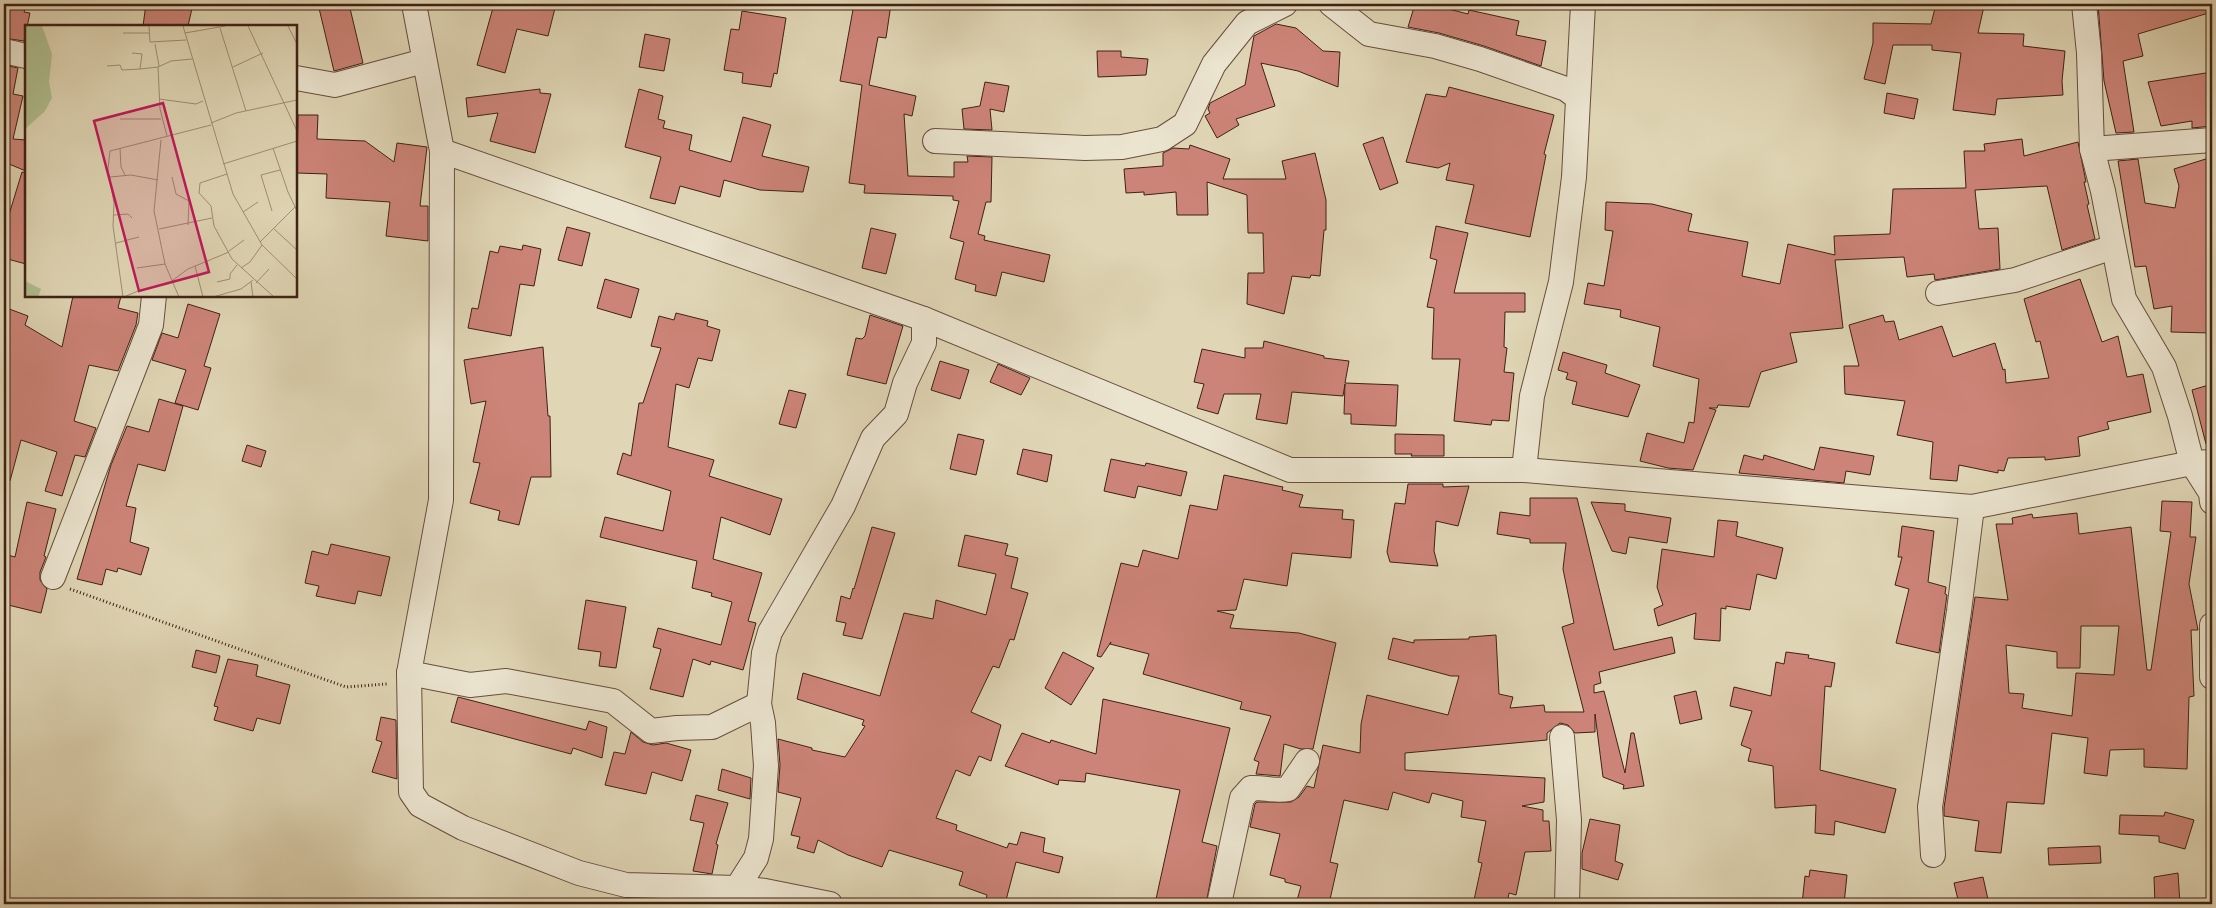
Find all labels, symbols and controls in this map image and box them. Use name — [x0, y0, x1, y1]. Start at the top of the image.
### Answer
inset map — [25, 25, 298, 298]

